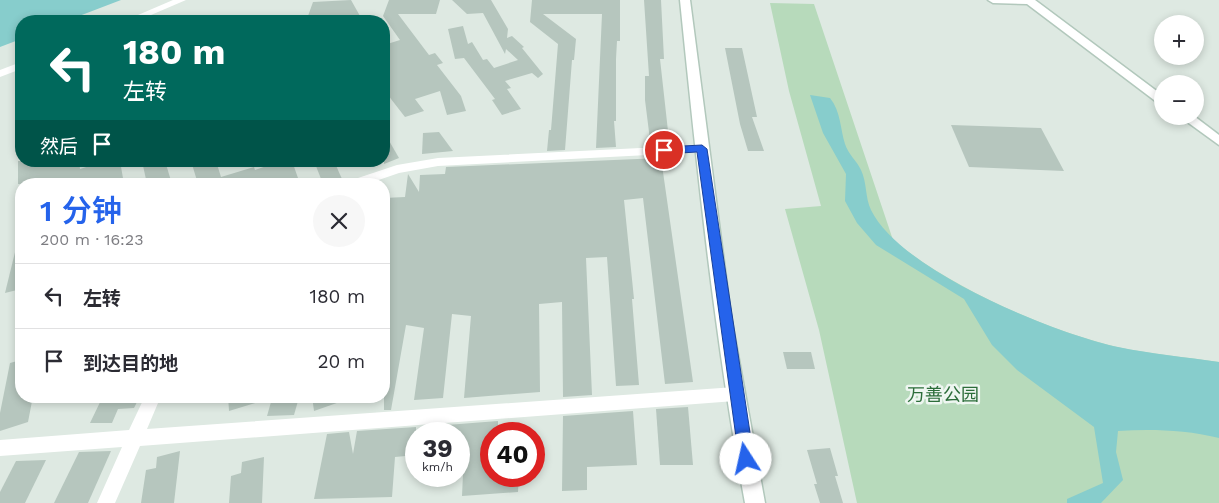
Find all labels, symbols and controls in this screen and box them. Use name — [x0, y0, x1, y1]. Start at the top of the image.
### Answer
map controls — [1154, 15, 1204, 125]
button: + — [1154, 15, 1204, 65]
text: 180 m — [123, 31, 226, 73]
icon: left — [40, 35, 105, 100]
button: − — [1154, 75, 1204, 125]
text: 左转 — [123, 79, 167, 104]
pin — [643, 129, 685, 171]
icon: arrive — [88, 130, 116, 158]
text: 然后 — [40, 135, 78, 158]
icon: arrive — [650, 136, 678, 164]
text: 1 分钟 — [40, 193, 122, 228]
button: close — [313, 195, 365, 247]
text: 200 m · 16:23 — [40, 230, 144, 249]
icon: left — [40, 282, 68, 310]
text: 180 m — [309, 285, 365, 308]
text: 左转 — [83, 287, 121, 310]
icon: arrive — [40, 347, 68, 375]
text: 20 m — [318, 350, 365, 373]
text: 到达目的地 — [83, 352, 178, 375]
park label: 万善公园 — [907, 384, 979, 405]
speed limit sign: 40 — [480, 422, 545, 487]
position arrow — [719, 432, 771, 484]
text: 39 — [422, 434, 453, 463]
text: km/h — [422, 460, 453, 474]

